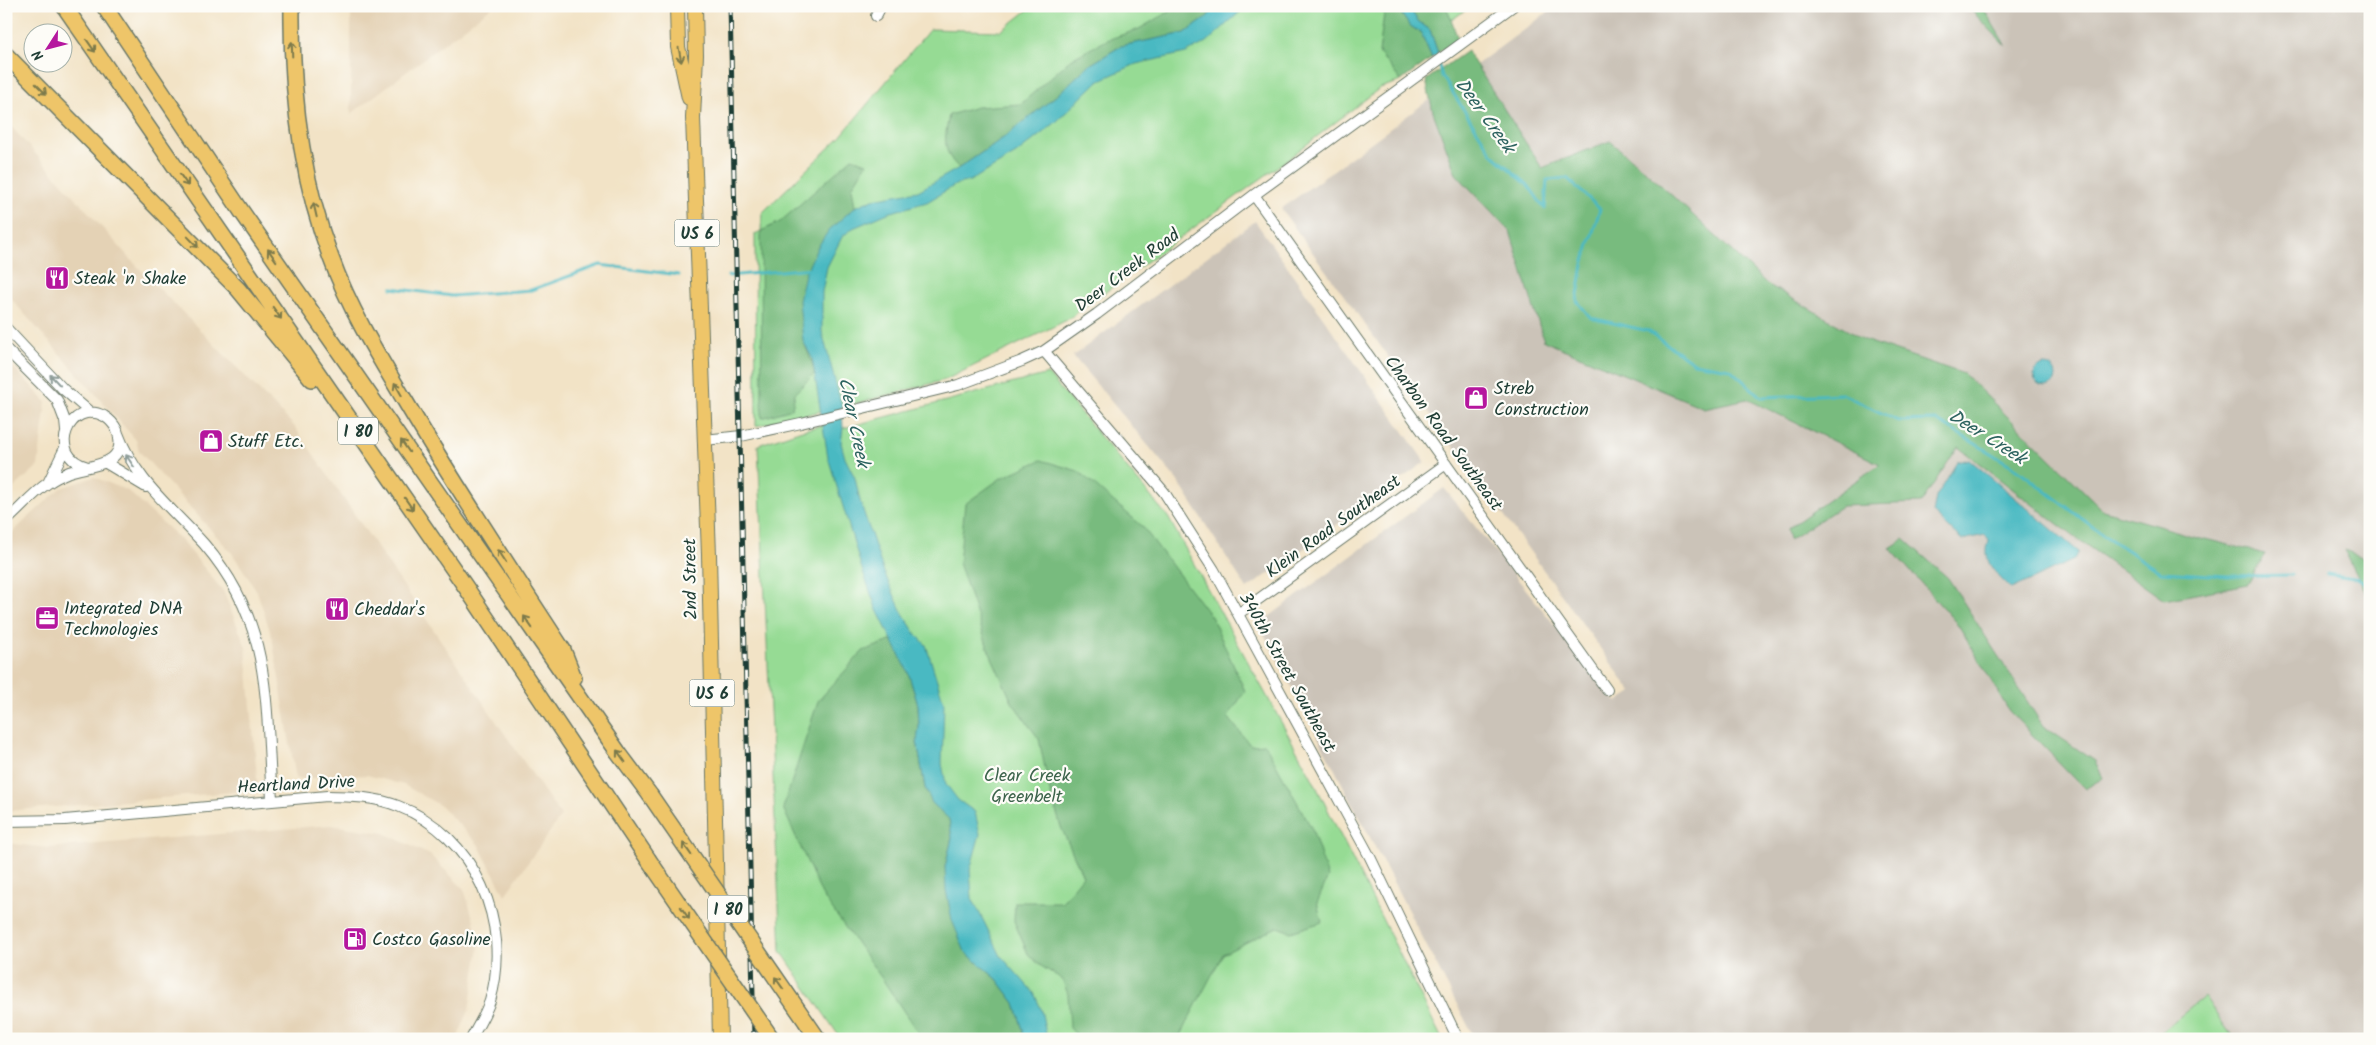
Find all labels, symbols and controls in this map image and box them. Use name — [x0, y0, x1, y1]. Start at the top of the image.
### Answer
north arrow — [22, 22, 72, 72]
one-way arrow — [86, 39, 96, 53]
one-way arrow — [288, 42, 297, 58]
text: N — [27, 45, 50, 65]
one-way arrow — [676, 46, 685, 62]
water label: Deer Creek — [1447, 72, 1524, 163]
one-way arrow — [35, 83, 47, 96]
one-way arrow — [179, 172, 189, 186]
one-way arrow — [310, 202, 319, 218]
road number: US 6 — [674, 220, 720, 247]
street label: Deer Creek Road — [1069, 221, 1188, 321]
one-way arrow — [186, 235, 198, 247]
one-way arrow — [267, 248, 277, 262]
restaurant icon: Steak 'n Shake — [44, 265, 70, 291]
place label: Steak 'n Shake — [74, 265, 186, 294]
one-way arrow — [272, 306, 282, 320]
street label: Charbon Road Southeast — [1376, 350, 1510, 519]
one-way arrow — [49, 374, 61, 387]
water label: Clear Creek — [829, 375, 878, 473]
place label: Streb Construction — [1494, 375, 1589, 425]
one-way arrow — [392, 382, 402, 396]
shop icon: Streb Construction — [1463, 385, 1489, 411]
water label: Deer Creek — [1942, 402, 2034, 475]
road number: I 80 — [338, 418, 378, 444]
shop icon: Stuff Etc. — [198, 428, 224, 454]
place label: Stuff Etc. — [228, 428, 304, 457]
one-way arrow — [400, 439, 410, 453]
one-way arrow — [125, 454, 136, 468]
street label: Klein Road Southeast — [1260, 467, 1409, 586]
one-way arrow — [404, 497, 414, 511]
street label: 2nd Street — [676, 537, 707, 620]
one-way arrow — [497, 550, 507, 564]
street label: 340th Street Southeast — [1230, 587, 1344, 759]
place label: Integrated DNA Technologies — [64, 595, 183, 645]
restaurant icon: Cheddar's — [324, 596, 350, 622]
place label: Cheddar's — [354, 596, 426, 625]
office icon: Integrated DNA Technologies — [34, 605, 60, 631]
one-way arrow — [523, 616, 533, 630]
road number: US 6 — [690, 680, 734, 706]
one-way arrow — [615, 750, 626, 763]
park label: Clear Creek Greenbelt — [984, 762, 1071, 812]
street label: Heartland Drive — [237, 768, 356, 803]
one-way arrow — [682, 842, 692, 856]
road number: I 80 — [708, 896, 748, 922]
one-way arrow — [680, 906, 690, 920]
fuel station icon: Costco Gasoline — [342, 926, 368, 952]
place label: Costco Gasoline — [372, 926, 491, 955]
one-way arrow — [774, 976, 784, 990]

